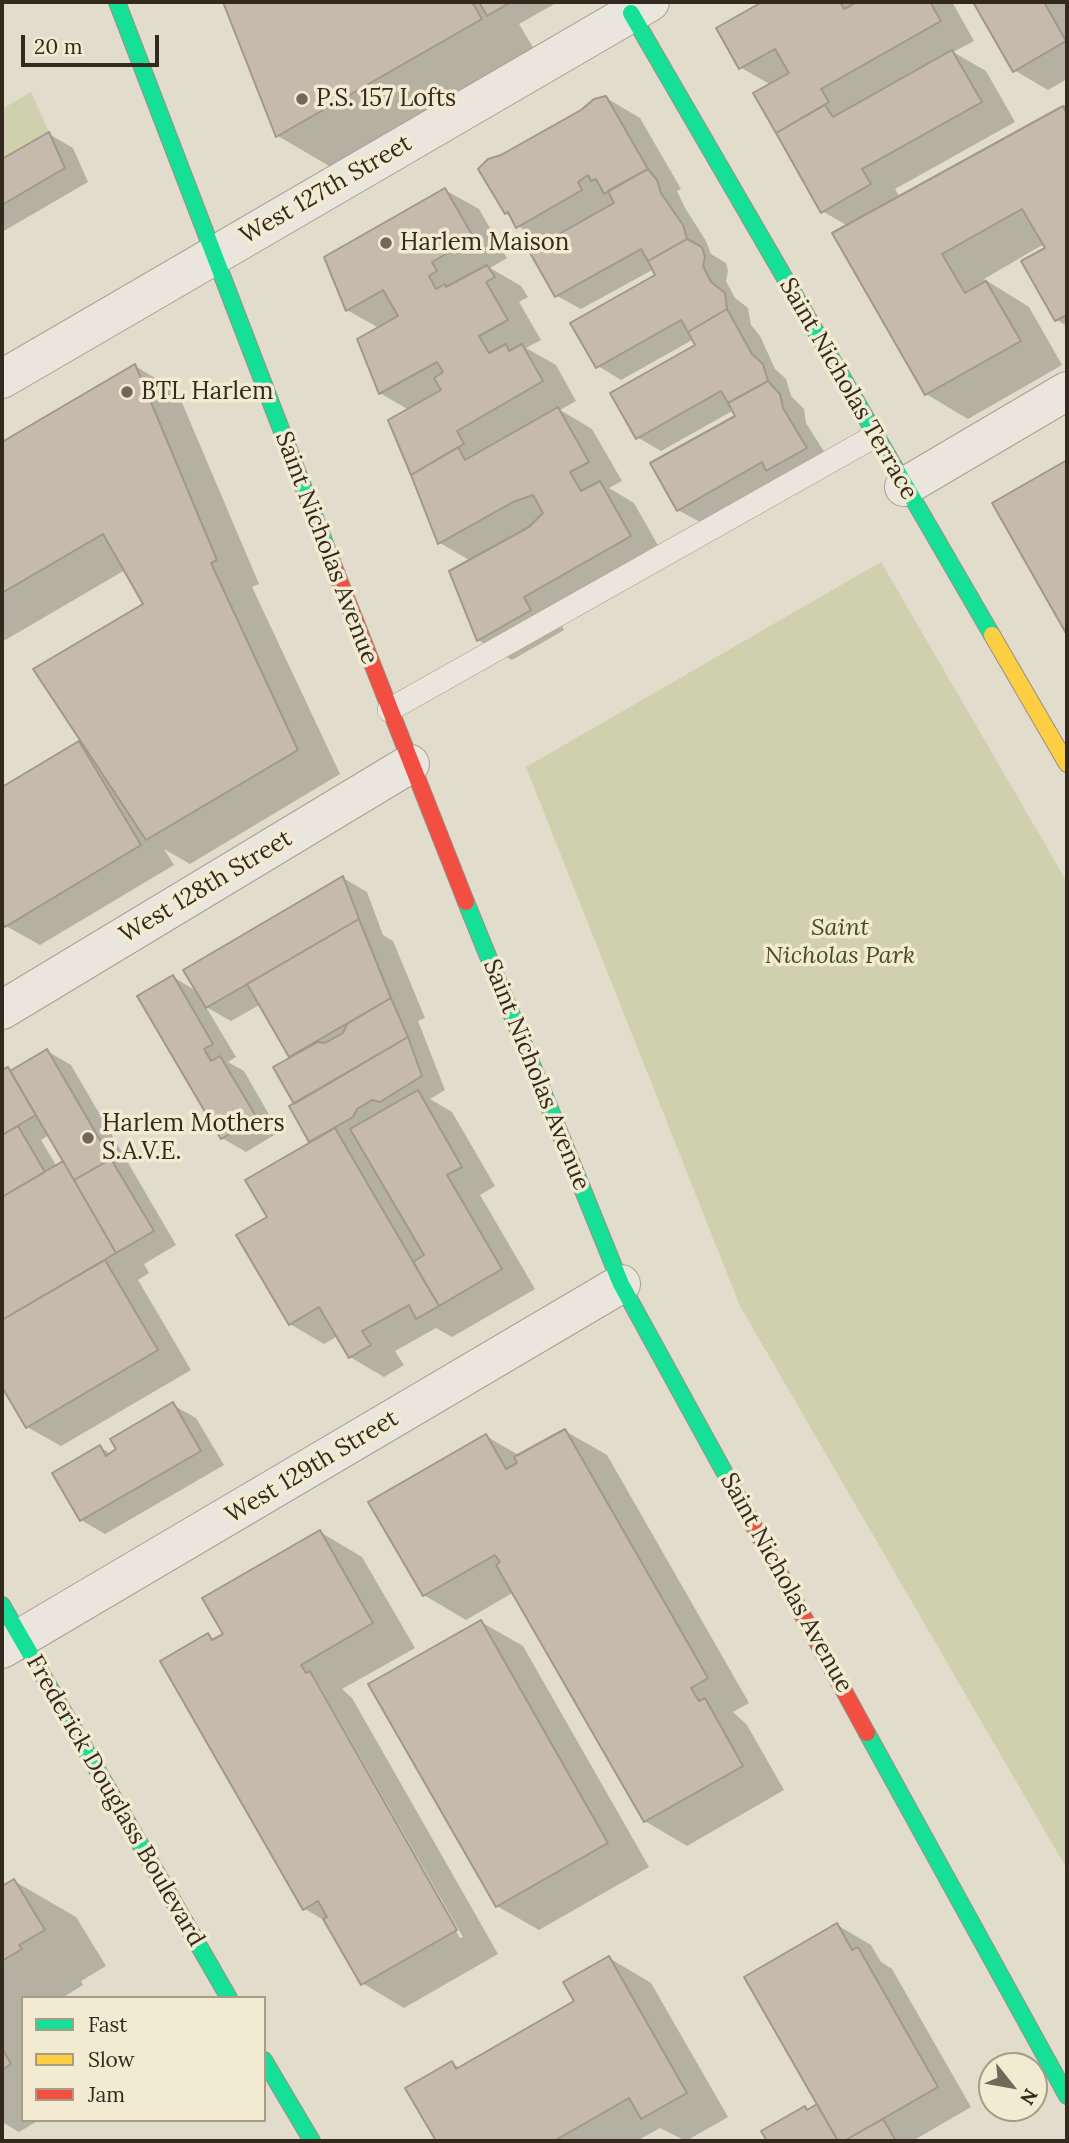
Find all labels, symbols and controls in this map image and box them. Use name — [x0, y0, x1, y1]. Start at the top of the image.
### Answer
scale bar — [24, 21, 163, 65]
text: 20 m — [34, 33, 83, 60]
place label: P.S. 157 Lofts — [316, 85, 456, 113]
marker: P.S. 157 Lofts — [294, 91, 310, 107]
street label: West 127th Street — [235, 129, 417, 251]
place label: Harlem Maison — [400, 229, 569, 257]
marker: Harlem Maison — [378, 235, 394, 251]
street label: Saint Nicholas Terrace — [773, 273, 923, 505]
place label: BTL Harlem — [141, 378, 273, 406]
marker: BTL Harlem — [119, 384, 135, 400]
street label: Saint Nicholas Avenue — [268, 428, 384, 668]
street label: West 128th Street — [115, 824, 297, 950]
park label: Saint Nicholas Park — [765, 914, 915, 970]
street label: Saint Nicholas Avenue — [476, 955, 596, 1195]
place label: Harlem Mothers S.A.V.E. — [102, 1110, 285, 1166]
marker: Harlem Mothers S.A.V.E. — [80, 1130, 96, 1146]
street label: West 129th Street — [221, 1404, 403, 1530]
street label: Saint Nicholas Avenue — [714, 1468, 858, 1698]
street label: Frederick Douglass Boulevard — [20, 1650, 210, 1952]
legend — [21, 1996, 266, 2122]
text: Fast — [88, 2011, 127, 2038]
text: Slow — [88, 2046, 135, 2073]
north arrow — [978, 2052, 1048, 2122]
text: Jam — [88, 2081, 125, 2108]
text: N — [1015, 2084, 1043, 2109]

